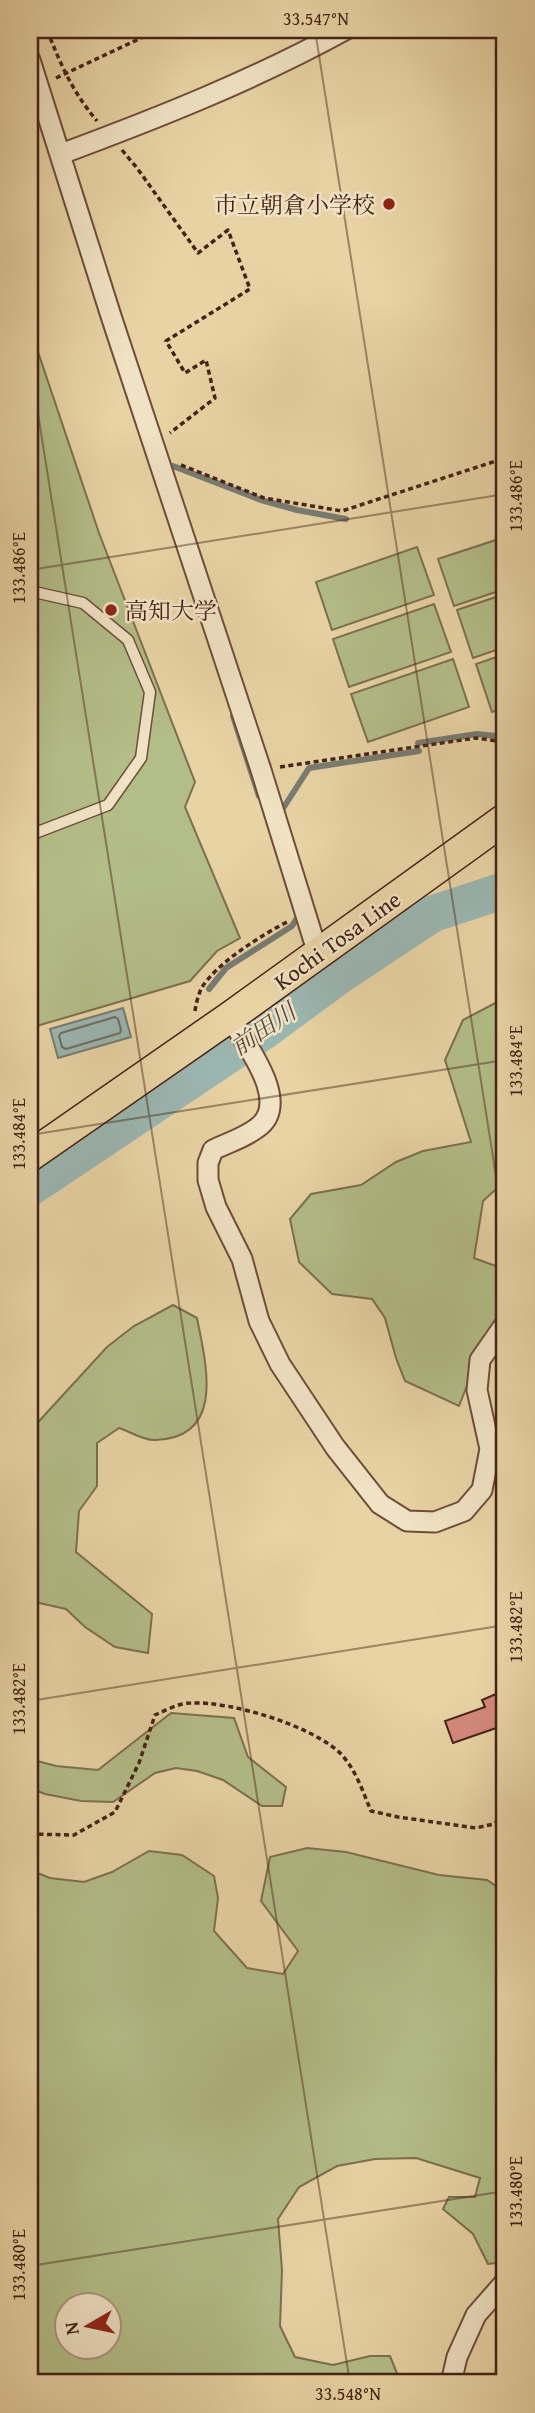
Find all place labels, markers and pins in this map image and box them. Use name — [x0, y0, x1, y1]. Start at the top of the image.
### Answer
place label: 市立朝倉小学校 — [214, 188, 375, 221]
marker: 市立朝倉小学校 — [381, 196, 397, 212]
place label: 高知大学 — [125, 594, 217, 627]
marker: 高知大学 — [103, 602, 119, 618]

